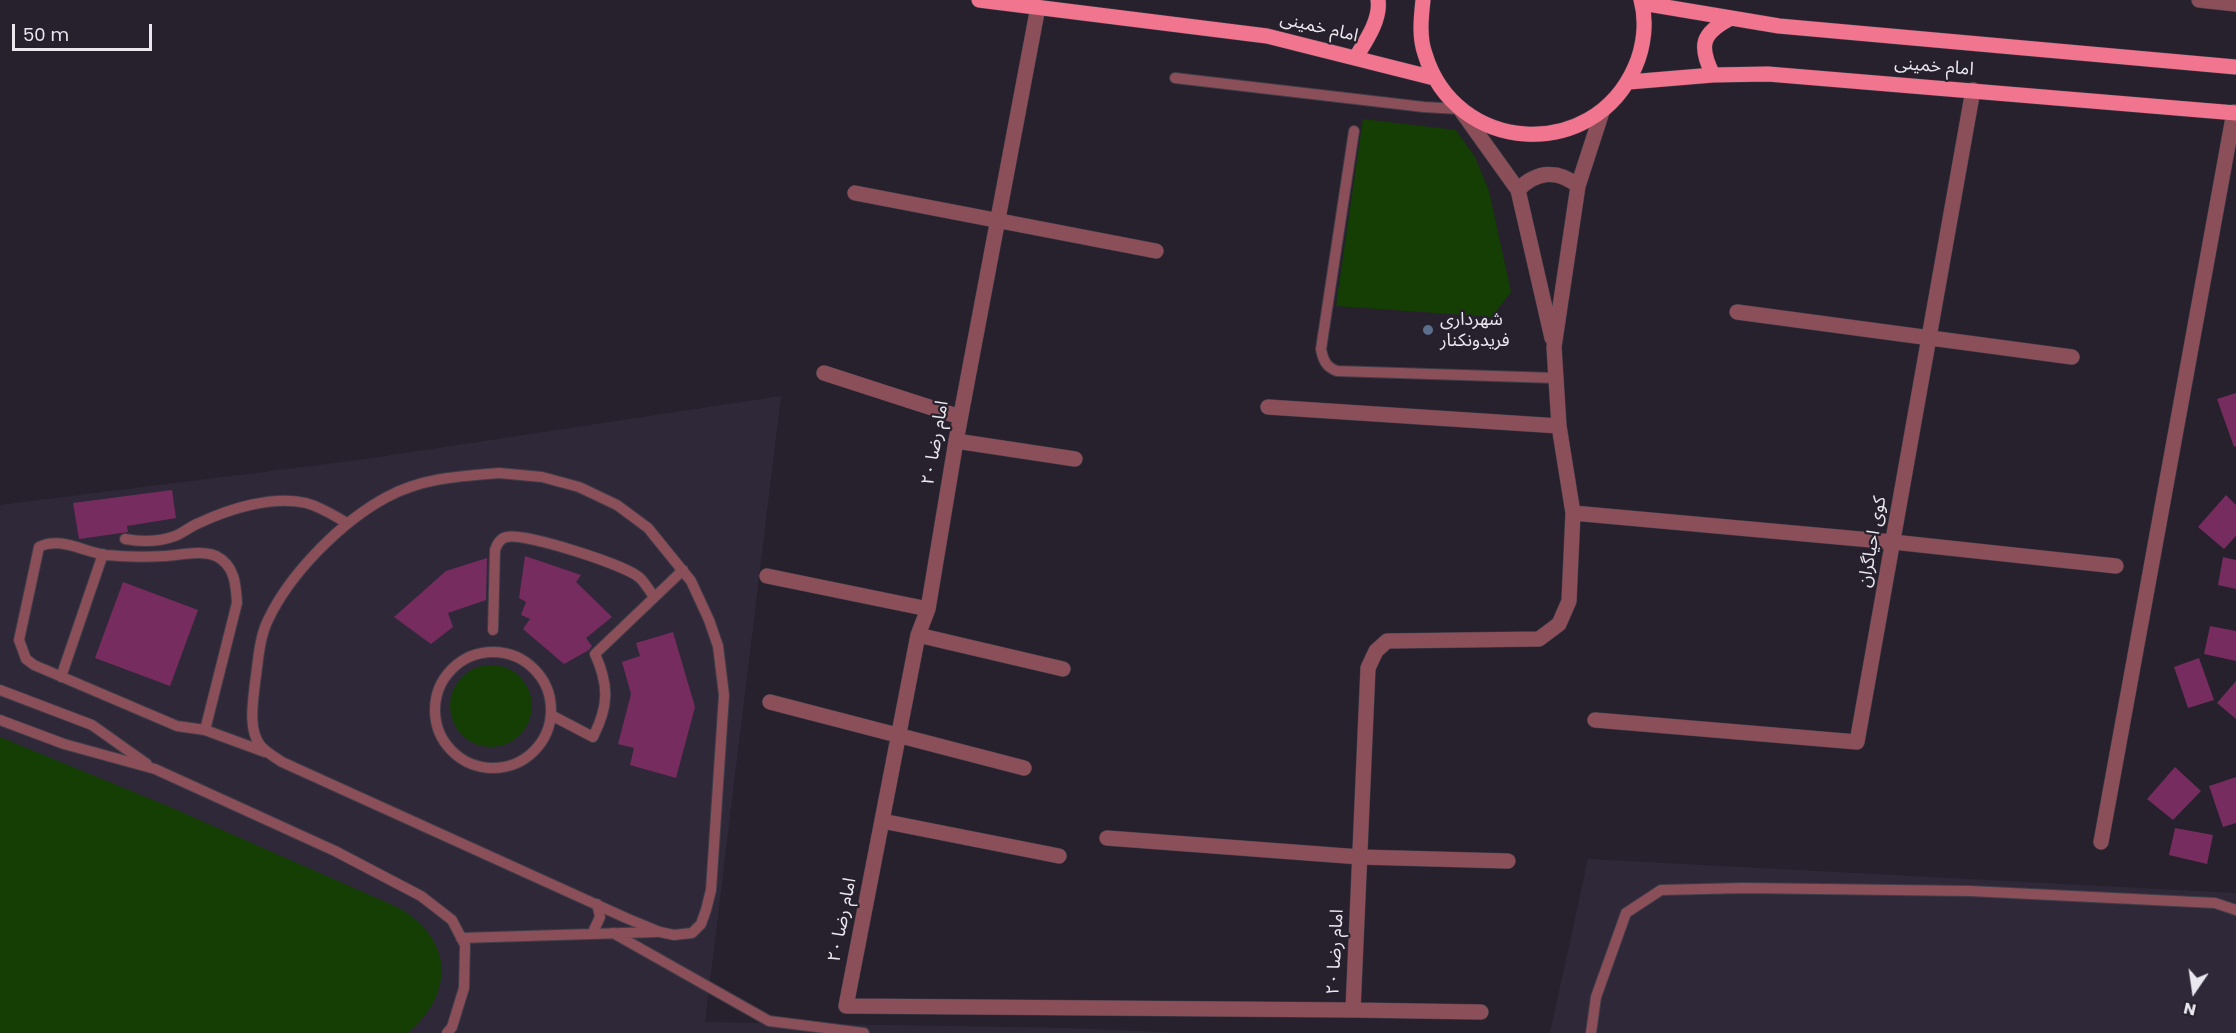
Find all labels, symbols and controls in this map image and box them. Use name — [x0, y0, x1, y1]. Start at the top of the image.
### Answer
street label: امام خمینی — [1278, 9, 1360, 47]
scale bar — [15, 12, 154, 50]
text: 50 m — [23, 22, 69, 47]
street label: امام خمینی — [1893, 53, 1975, 81]
place label: شهرداری فریدونکنار — [1440, 309, 1510, 352]
marker: شهرداری فریدونکنار — [1421, 323, 1435, 337]
street label: امام رضا ۲۰ — [918, 399, 954, 487]
street label: کوی احیاگران — [1854, 495, 1892, 589]
street label: امام رضا ۲۰ — [824, 876, 862, 964]
street label: امام رضا ۲۰ — [1323, 909, 1349, 995]
north arrow — [2164, 961, 2224, 1021]
text: N — [2181, 996, 2198, 1022]

